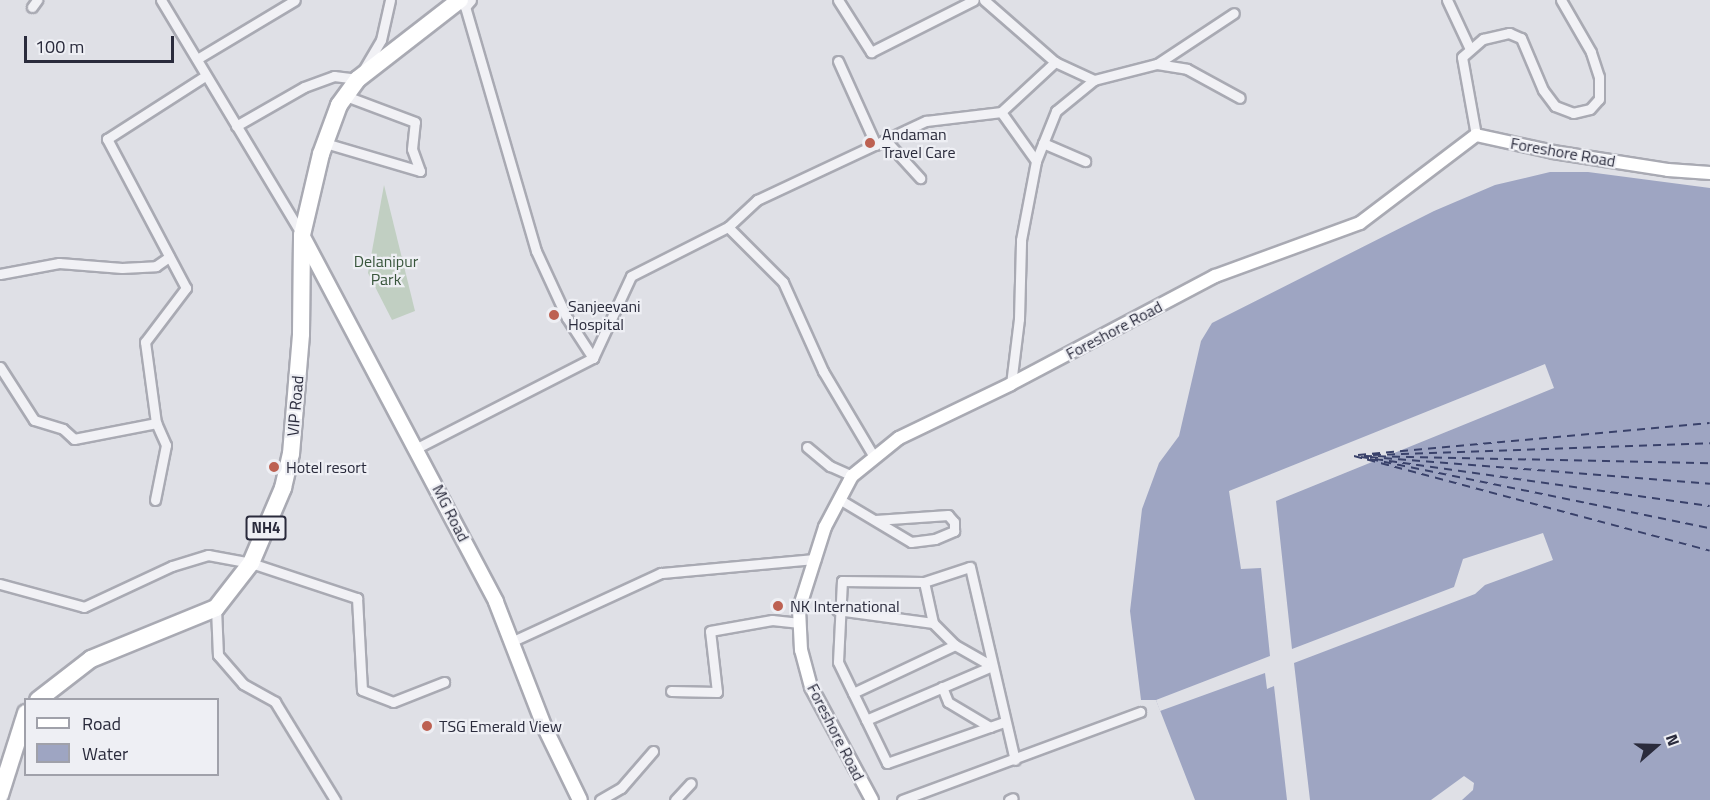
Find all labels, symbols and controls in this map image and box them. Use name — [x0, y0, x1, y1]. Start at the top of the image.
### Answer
scale bar — [27, 24, 177, 62]
text: 100 m — [35, 33, 84, 60]
place label: Andaman Travel Care — [882, 124, 956, 162]
street label: Foreshore Road — [1509, 133, 1617, 171]
marker: Andaman Travel Care — [863, 136, 877, 150]
park label: Delanipur Park — [354, 251, 418, 289]
place label: Sanjeevani Hospital — [568, 296, 640, 334]
street label: Foreshore Road — [1063, 297, 1165, 363]
marker: Sanjeevani Hospital — [545, 306, 563, 324]
street label: VIP Road — [283, 375, 307, 437]
place label: Hotel resort — [286, 457, 367, 477]
marker: Hotel resort — [267, 460, 281, 474]
street label: MG Road — [428, 481, 474, 545]
road number: NH4 — [245, 516, 287, 540]
place label: NK International — [790, 596, 900, 616]
marker: NK International — [771, 599, 785, 613]
street label: Foreshore Road — [803, 680, 869, 784]
legend — [24, 698, 219, 776]
text: Road — [82, 710, 121, 737]
place label: TSG Emerald View — [439, 716, 562, 736]
north arrow — [1626, 716, 1686, 776]
marker: TSG Emerald View — [420, 719, 434, 733]
text: N — [1660, 731, 1686, 749]
text: Water — [82, 740, 128, 767]

